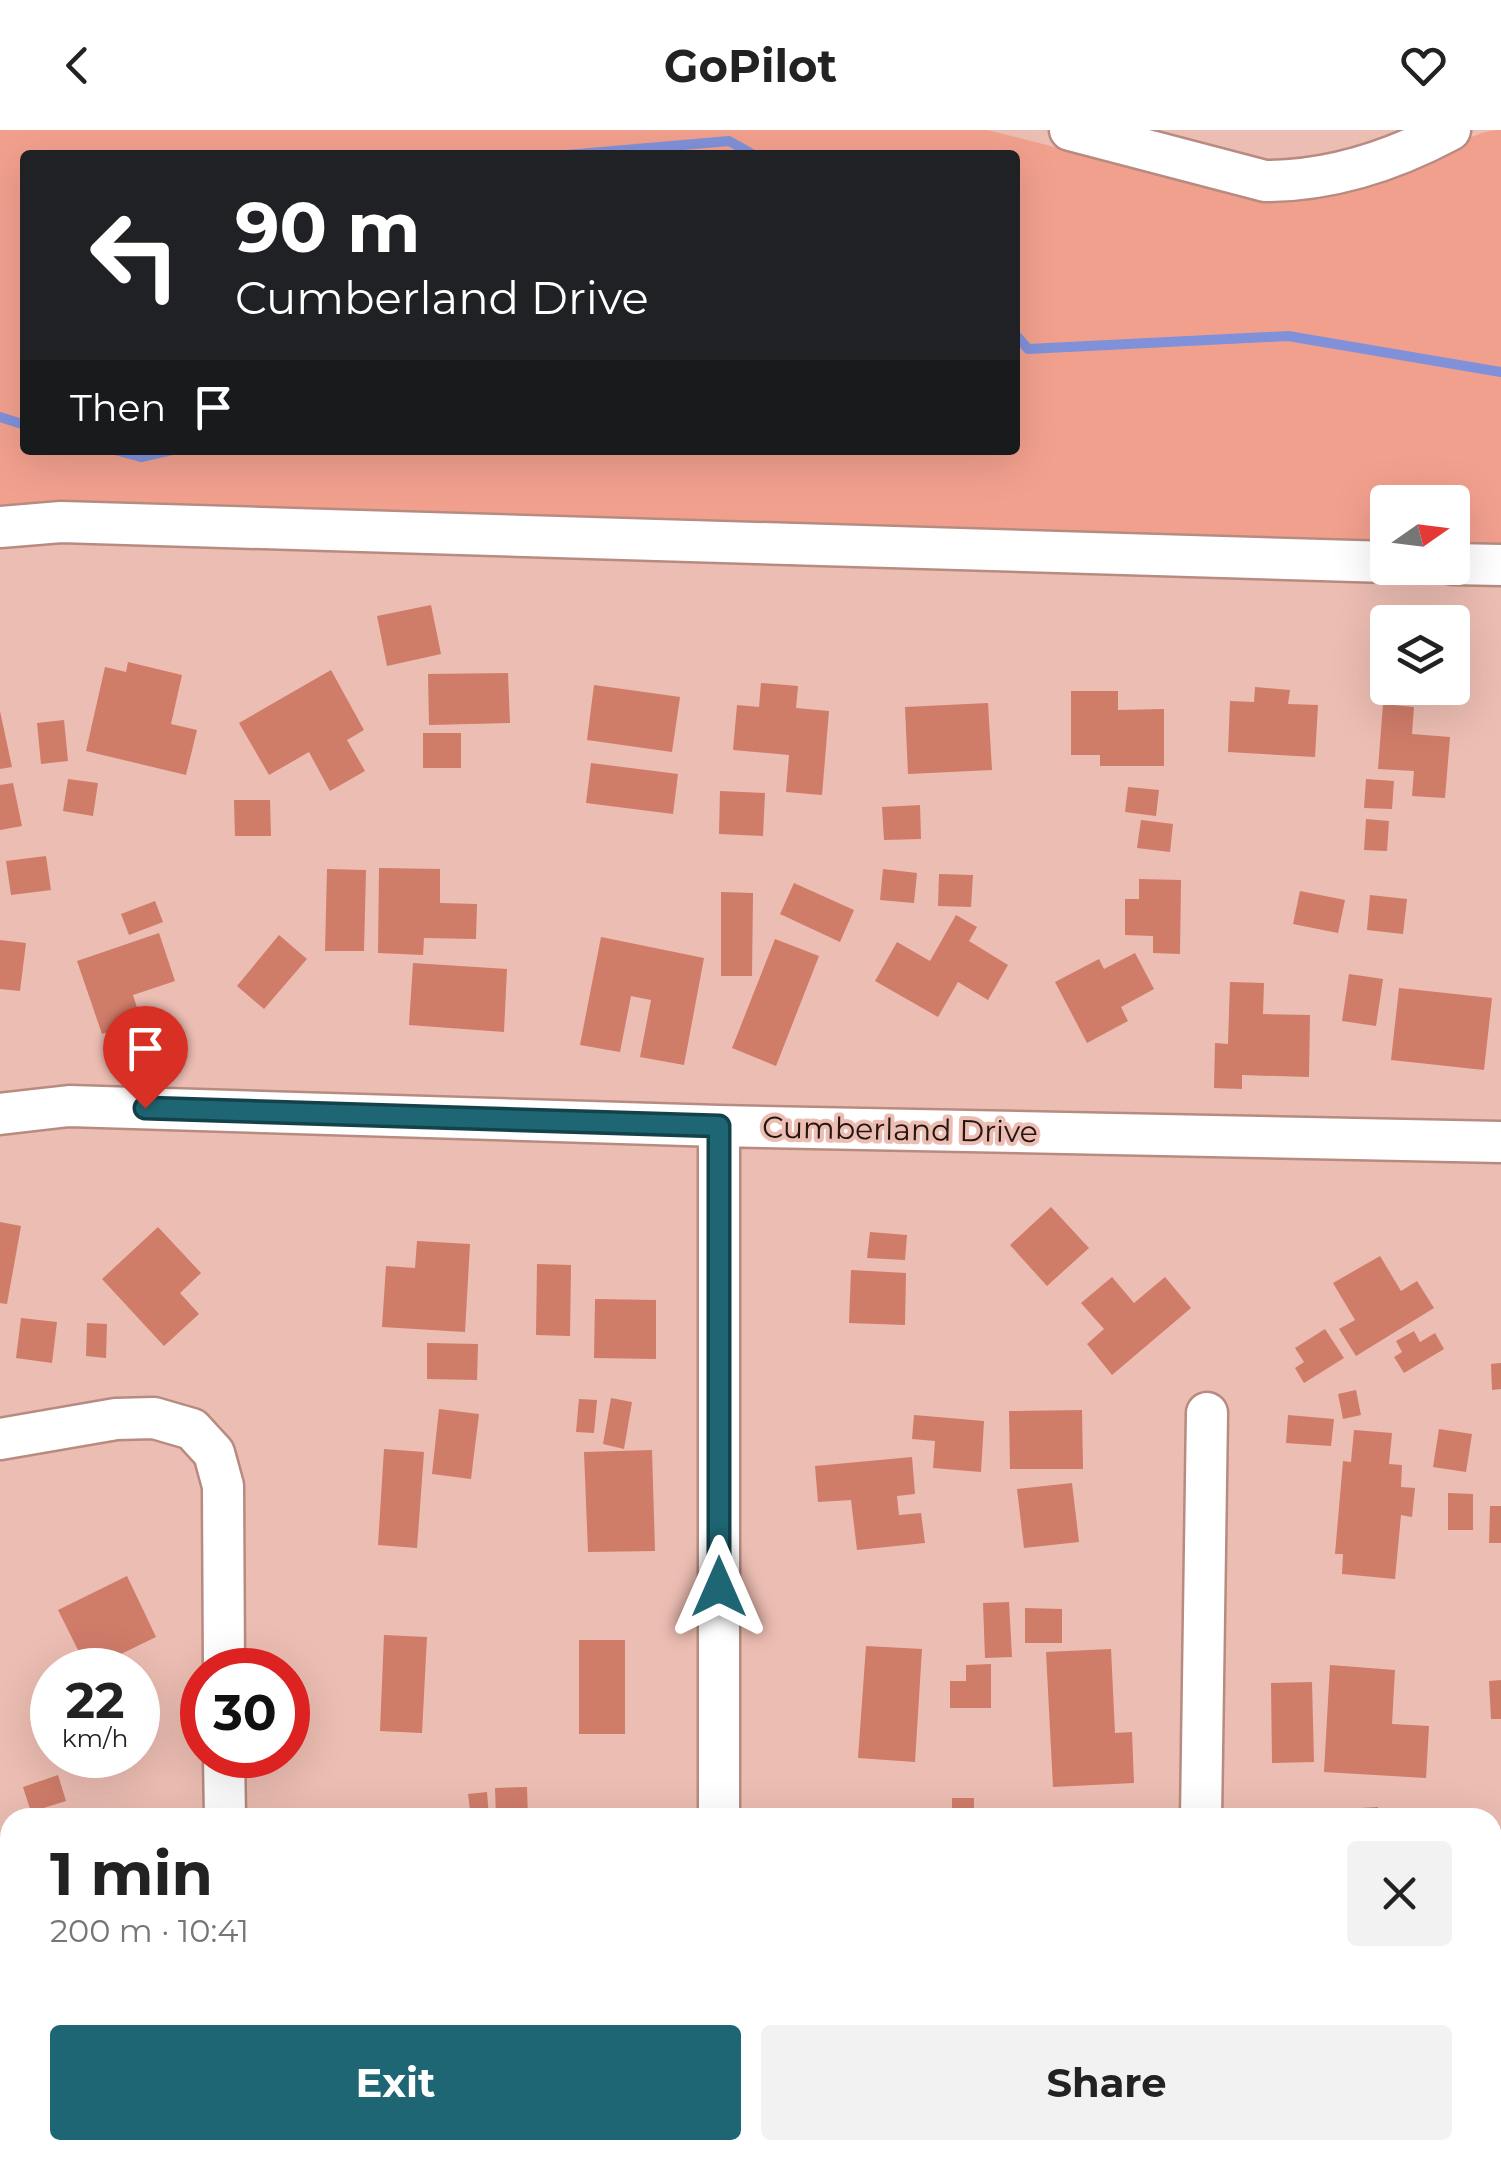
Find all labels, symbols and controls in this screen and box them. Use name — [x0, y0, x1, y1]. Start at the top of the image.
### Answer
icon: back — [50, 38, 105, 93]
text: GoPilot — [664, 38, 837, 93]
icon: heart — [1396, 38, 1451, 93]
text: 90 m — [235, 184, 420, 270]
icon: left — [70, 190, 200, 320]
text: Cumberland Drive — [235, 270, 649, 325]
icon: arrive — [186, 380, 241, 435]
text: Then — [70, 384, 166, 431]
north arrow — [1370, 485, 1470, 585]
map controls — [1370, 485, 1470, 705]
button: layers — [1370, 605, 1470, 705]
pin — [103, 1006, 188, 1109]
icon: arrive — [118, 1021, 173, 1076]
street label: Cumberland Drive — [762, 1109, 1038, 1150]
position arrow — [667, 1535, 771, 1639]
speed limit sign: 30 — [180, 1648, 310, 1778]
text: 22 — [66, 1670, 125, 1731]
text: km/h — [62, 1723, 128, 1753]
text: 1 min — [50, 1837, 213, 1910]
button: close — [1347, 1841, 1452, 1946]
text: 200 m · 10:41 — [50, 1911, 249, 1950]
button: Exit — [50, 2025, 741, 2140]
button: Share — [761, 2025, 1452, 2140]

